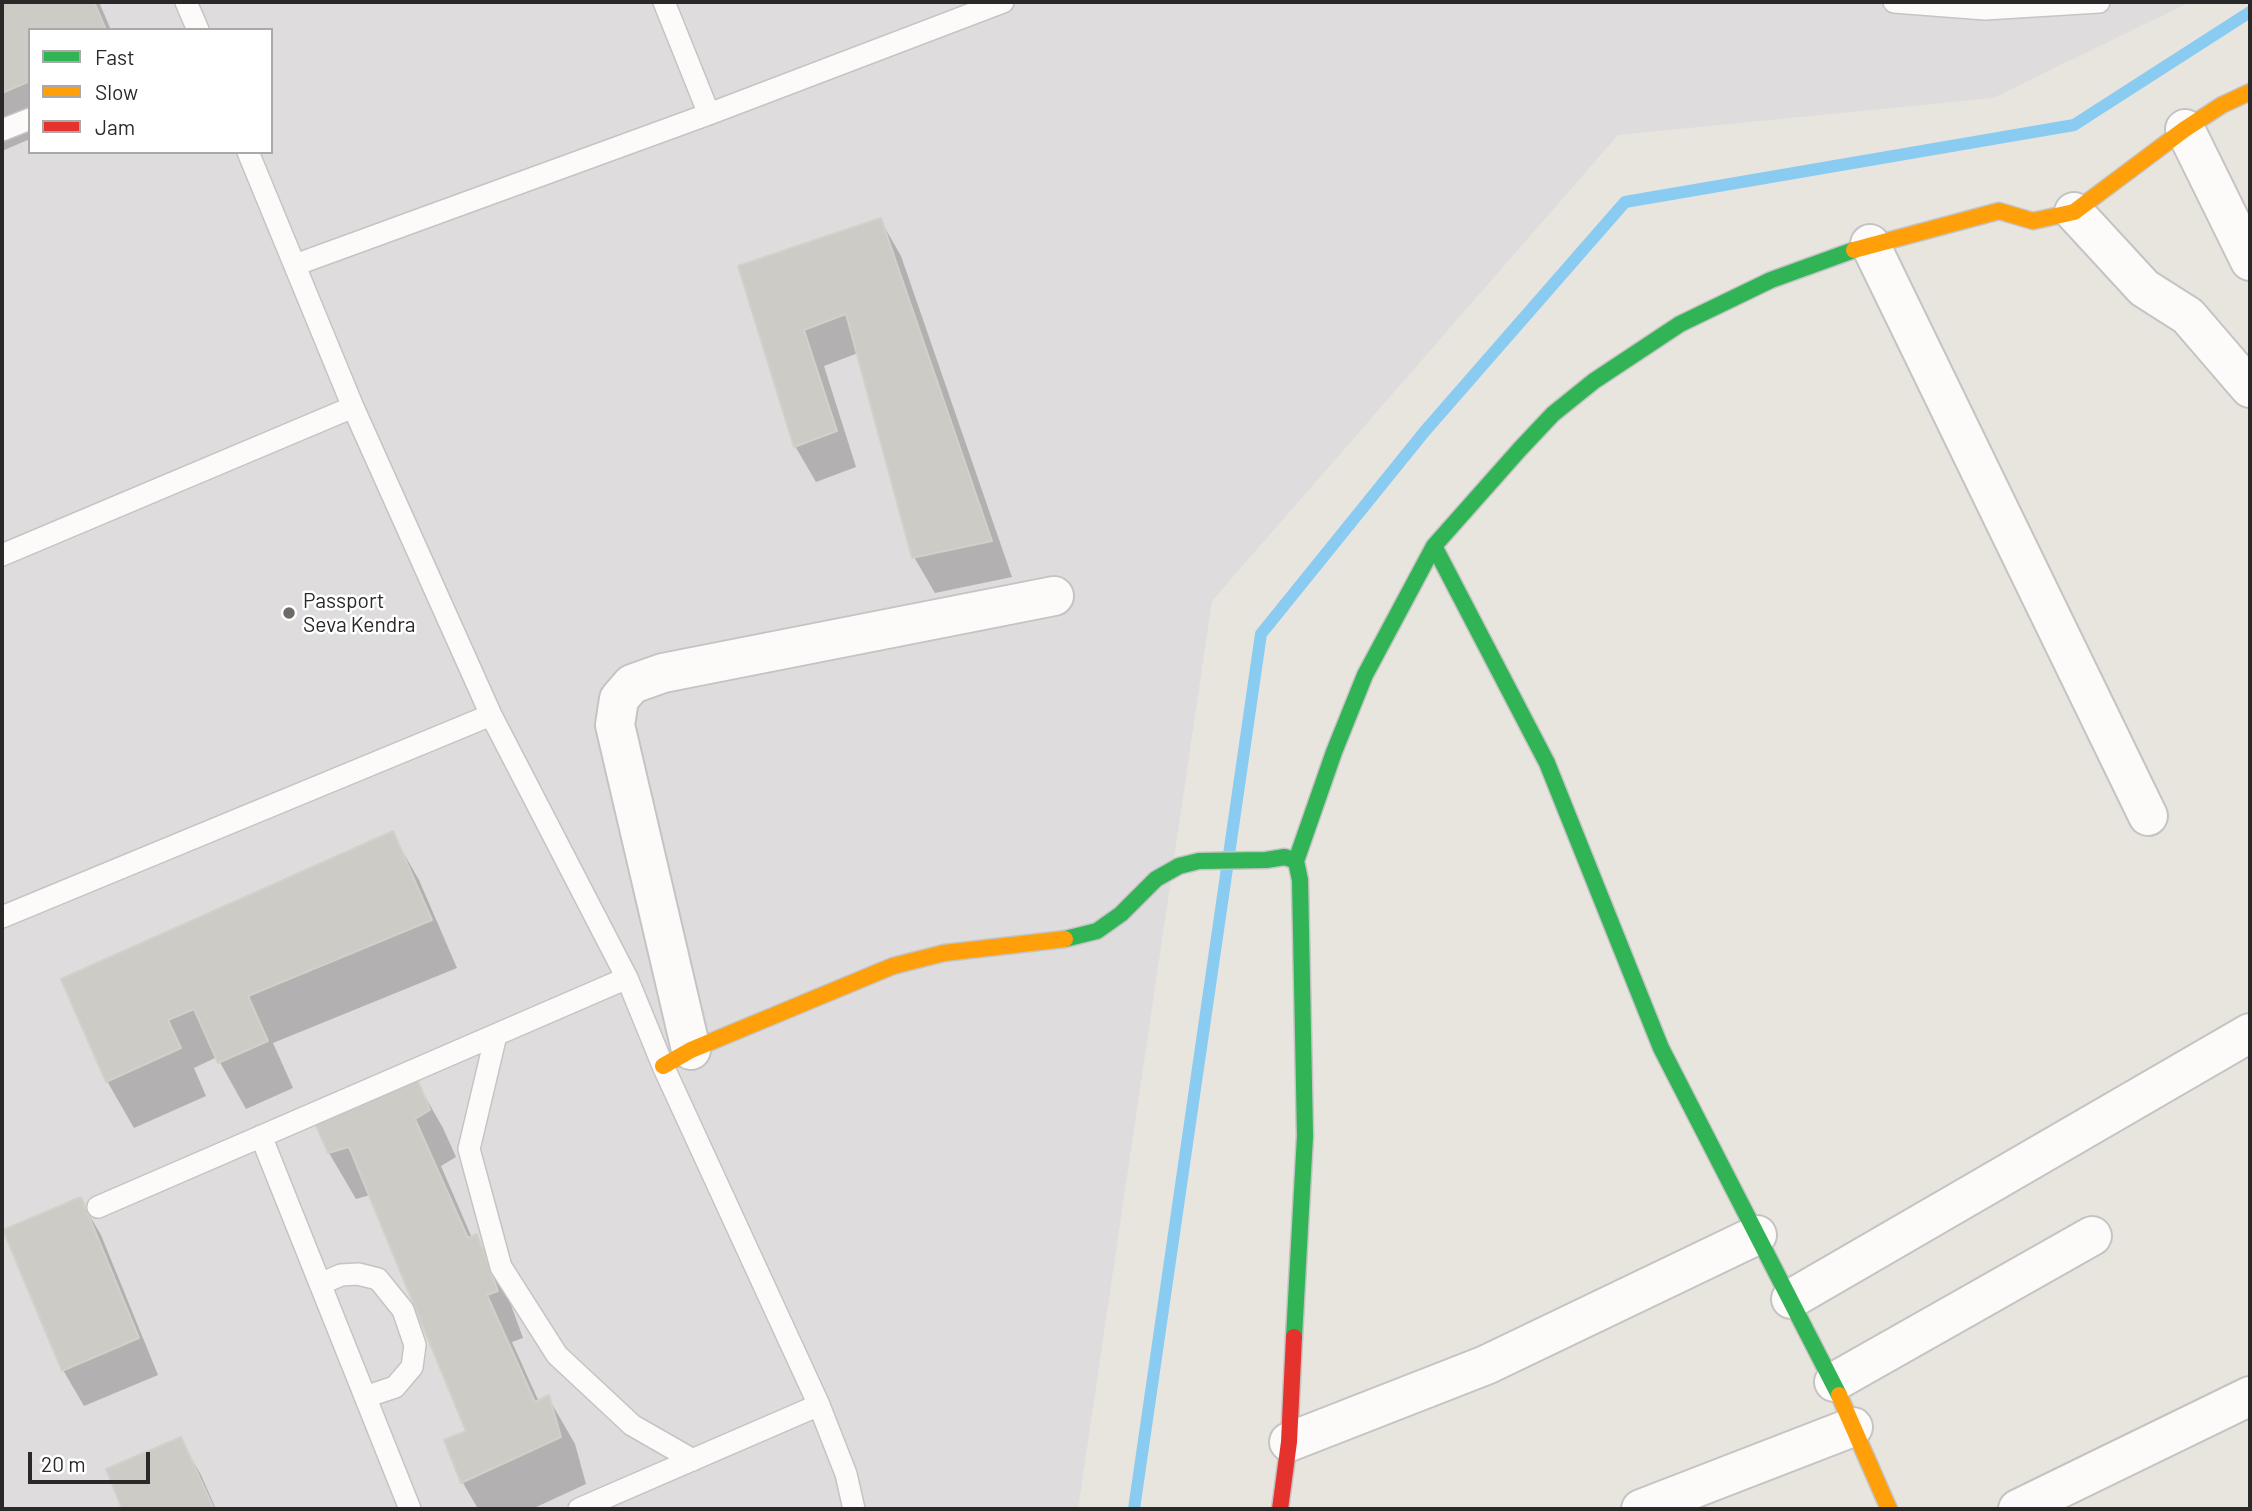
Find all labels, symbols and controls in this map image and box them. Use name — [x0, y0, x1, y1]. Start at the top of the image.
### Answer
legend — [28, 28, 273, 154]
text: Fast — [95, 44, 135, 69]
text: Slow — [95, 79, 138, 104]
text: Jam — [95, 114, 135, 139]
place label: Passport Seva Kendra — [303, 588, 416, 638]
marker: Passport Seva Kendra — [281, 605, 297, 621]
scale bar — [32, 1438, 154, 1482]
text: 20 m — [41, 1451, 86, 1476]

